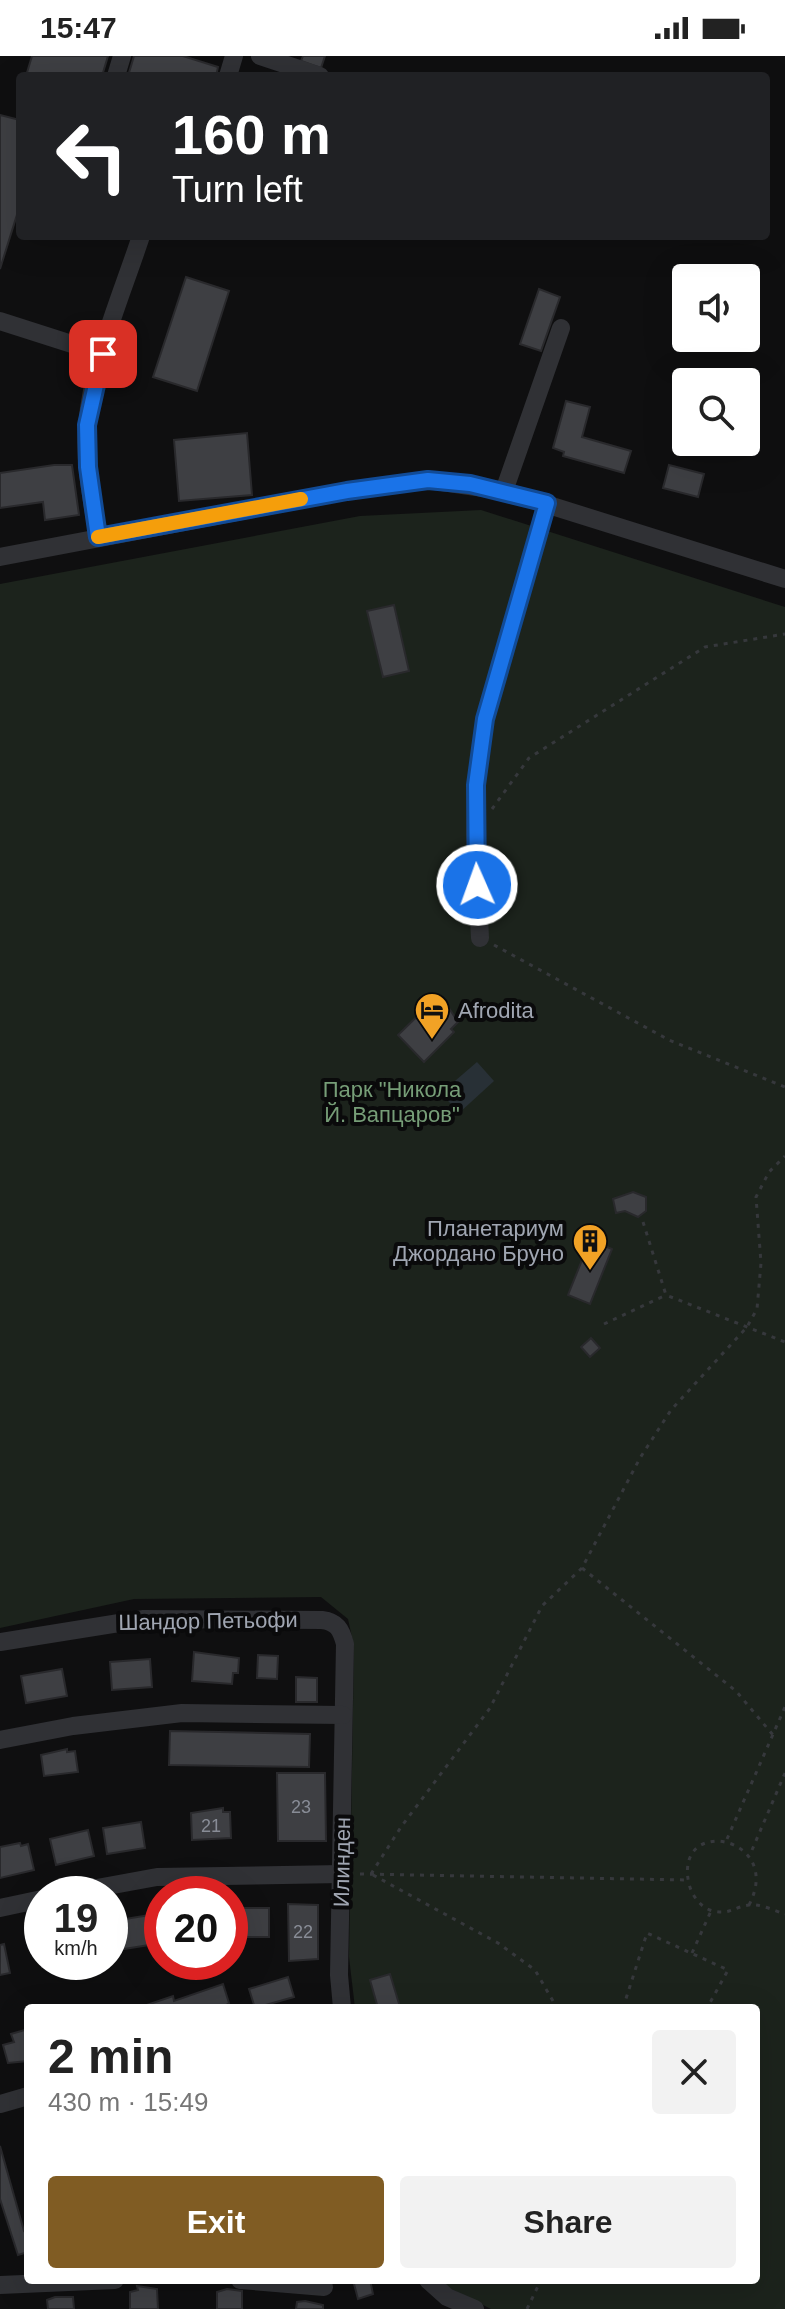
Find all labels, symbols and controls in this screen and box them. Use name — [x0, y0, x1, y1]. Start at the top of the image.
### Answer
text: 15:47 — [40, 11, 117, 44]
text: 160 m — [172, 103, 331, 166]
icon: left — [40, 104, 144, 208]
text: Turn left — [172, 169, 303, 210]
map controls — [672, 264, 760, 456]
button: sound — [672, 264, 760, 352]
pin — [69, 320, 137, 388]
icon: arrive — [81, 332, 125, 376]
button: search — [672, 368, 760, 456]
position arrow — [435, 843, 519, 927]
hotel icon: Afrodita — [413, 991, 451, 1041]
place label: Afrodita — [458, 998, 535, 1023]
park label: Парк "Никола Й. Вапцаров" — [323, 1077, 462, 1127]
place label: Планетариум Джордано Бруно — [393, 1216, 564, 1266]
building icon: Планетариум Джордано Бруно — [571, 1222, 609, 1272]
street label: Шандор Петьофи — [118, 1607, 298, 1635]
house number: 23 — [291, 1797, 311, 1817]
house number: 21 — [201, 1816, 221, 1836]
street label: Илинден — [329, 1817, 355, 1907]
speed limit sign: 20 — [144, 1876, 248, 1980]
text: 19 — [54, 1896, 98, 1940]
house number: 22 — [293, 1922, 313, 1942]
text: km/h — [54, 1937, 98, 1959]
text: 2 min — [48, 2030, 173, 2083]
button: close — [652, 2030, 736, 2114]
text: 430 m · 15:49 — [48, 2087, 208, 2117]
button: Exit — [48, 2176, 384, 2268]
button: Share — [400, 2176, 736, 2268]

